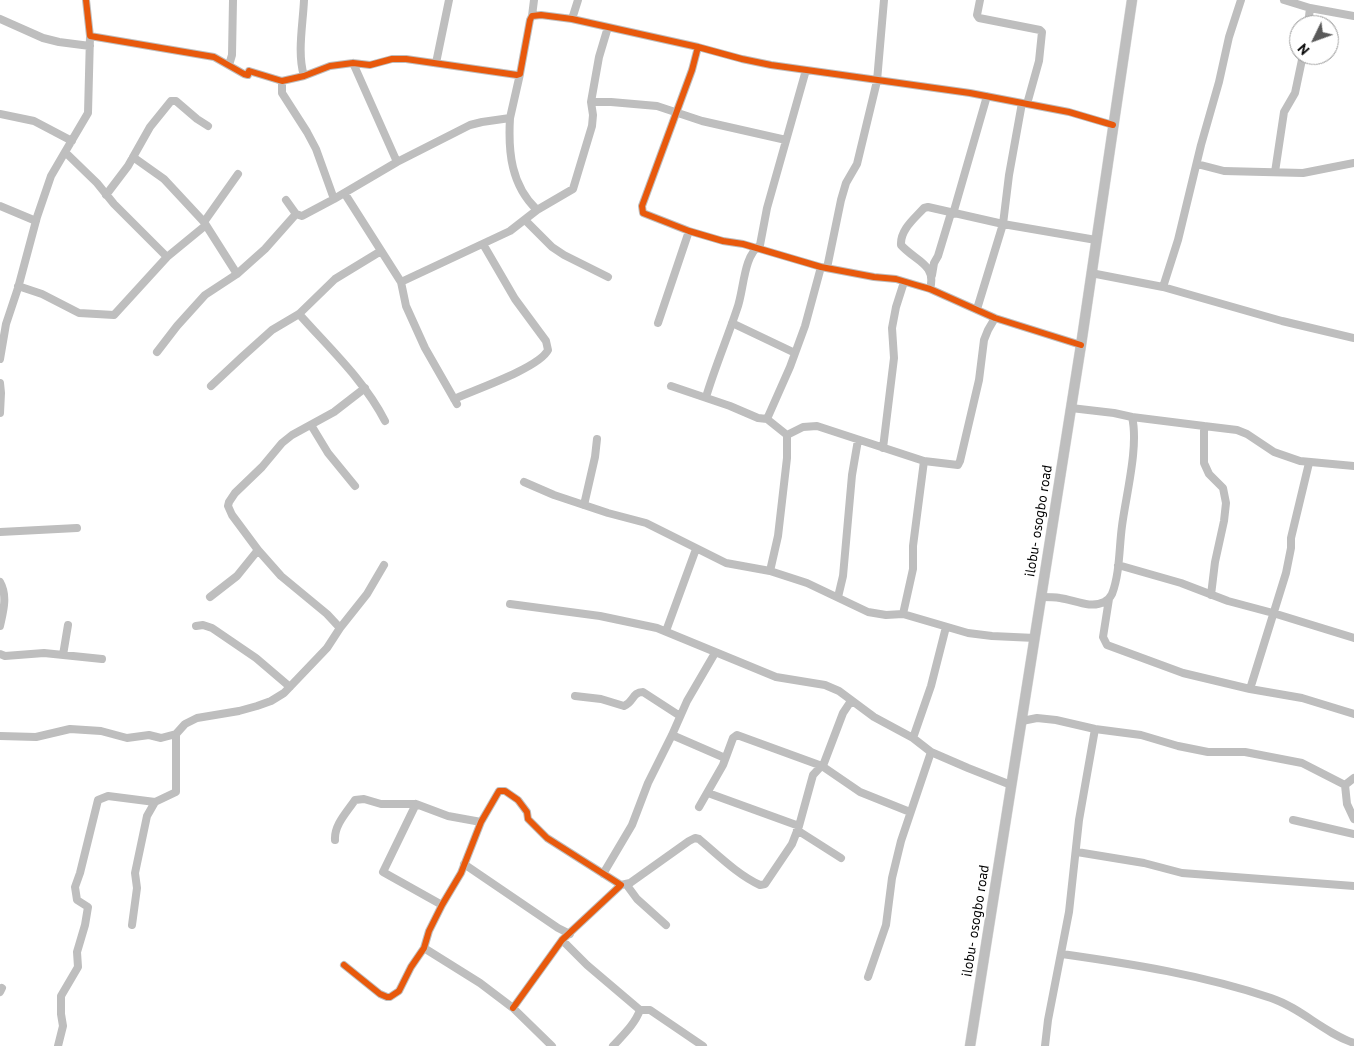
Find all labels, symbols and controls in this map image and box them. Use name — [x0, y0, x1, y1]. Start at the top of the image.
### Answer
north arrow — [1289, 15, 1339, 65]
text: N — [1294, 40, 1313, 59]
street label: ilobu- osogbo road — [1022, 464, 1056, 578]
street label: ilobu- osogbo road — [959, 864, 993, 978]

